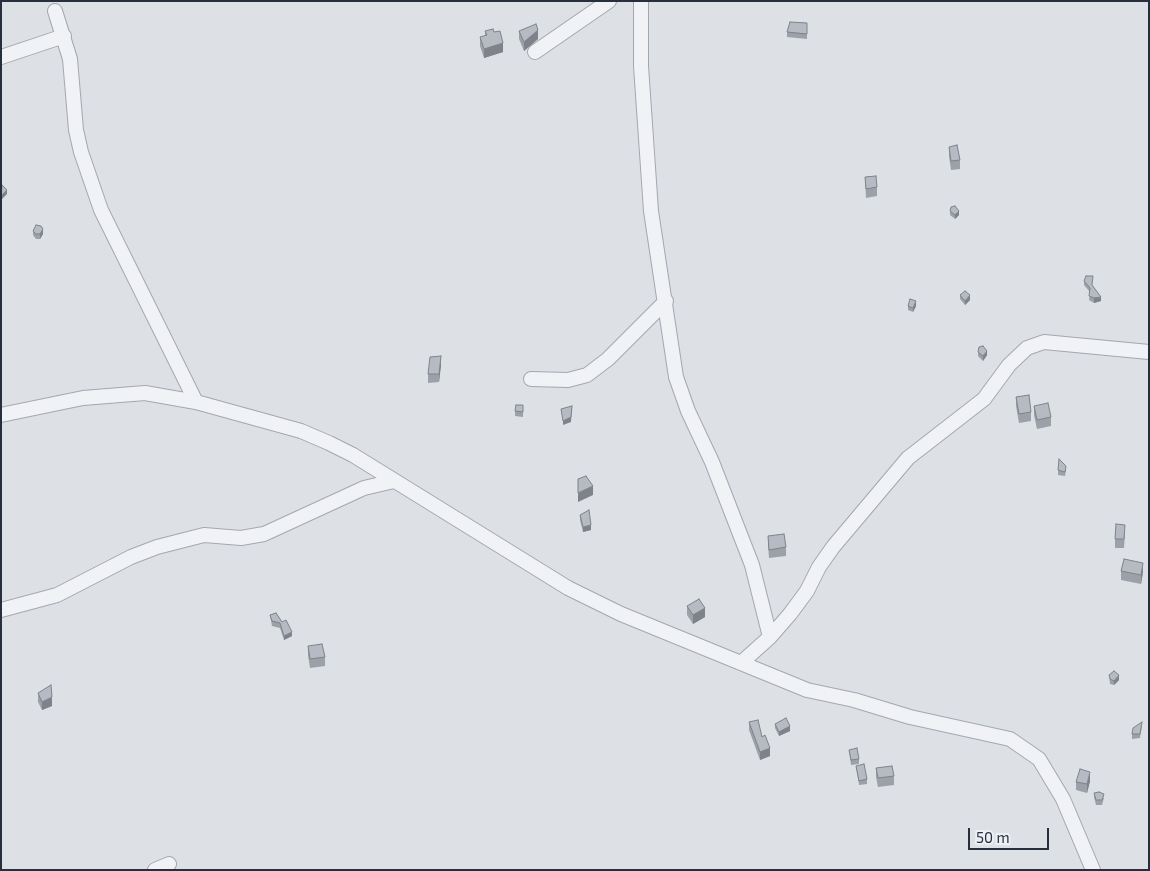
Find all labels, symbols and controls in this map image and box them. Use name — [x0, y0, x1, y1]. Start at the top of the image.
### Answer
scale bar — [970, 818, 1051, 850]
text: 50 m — [976, 828, 1010, 846]

